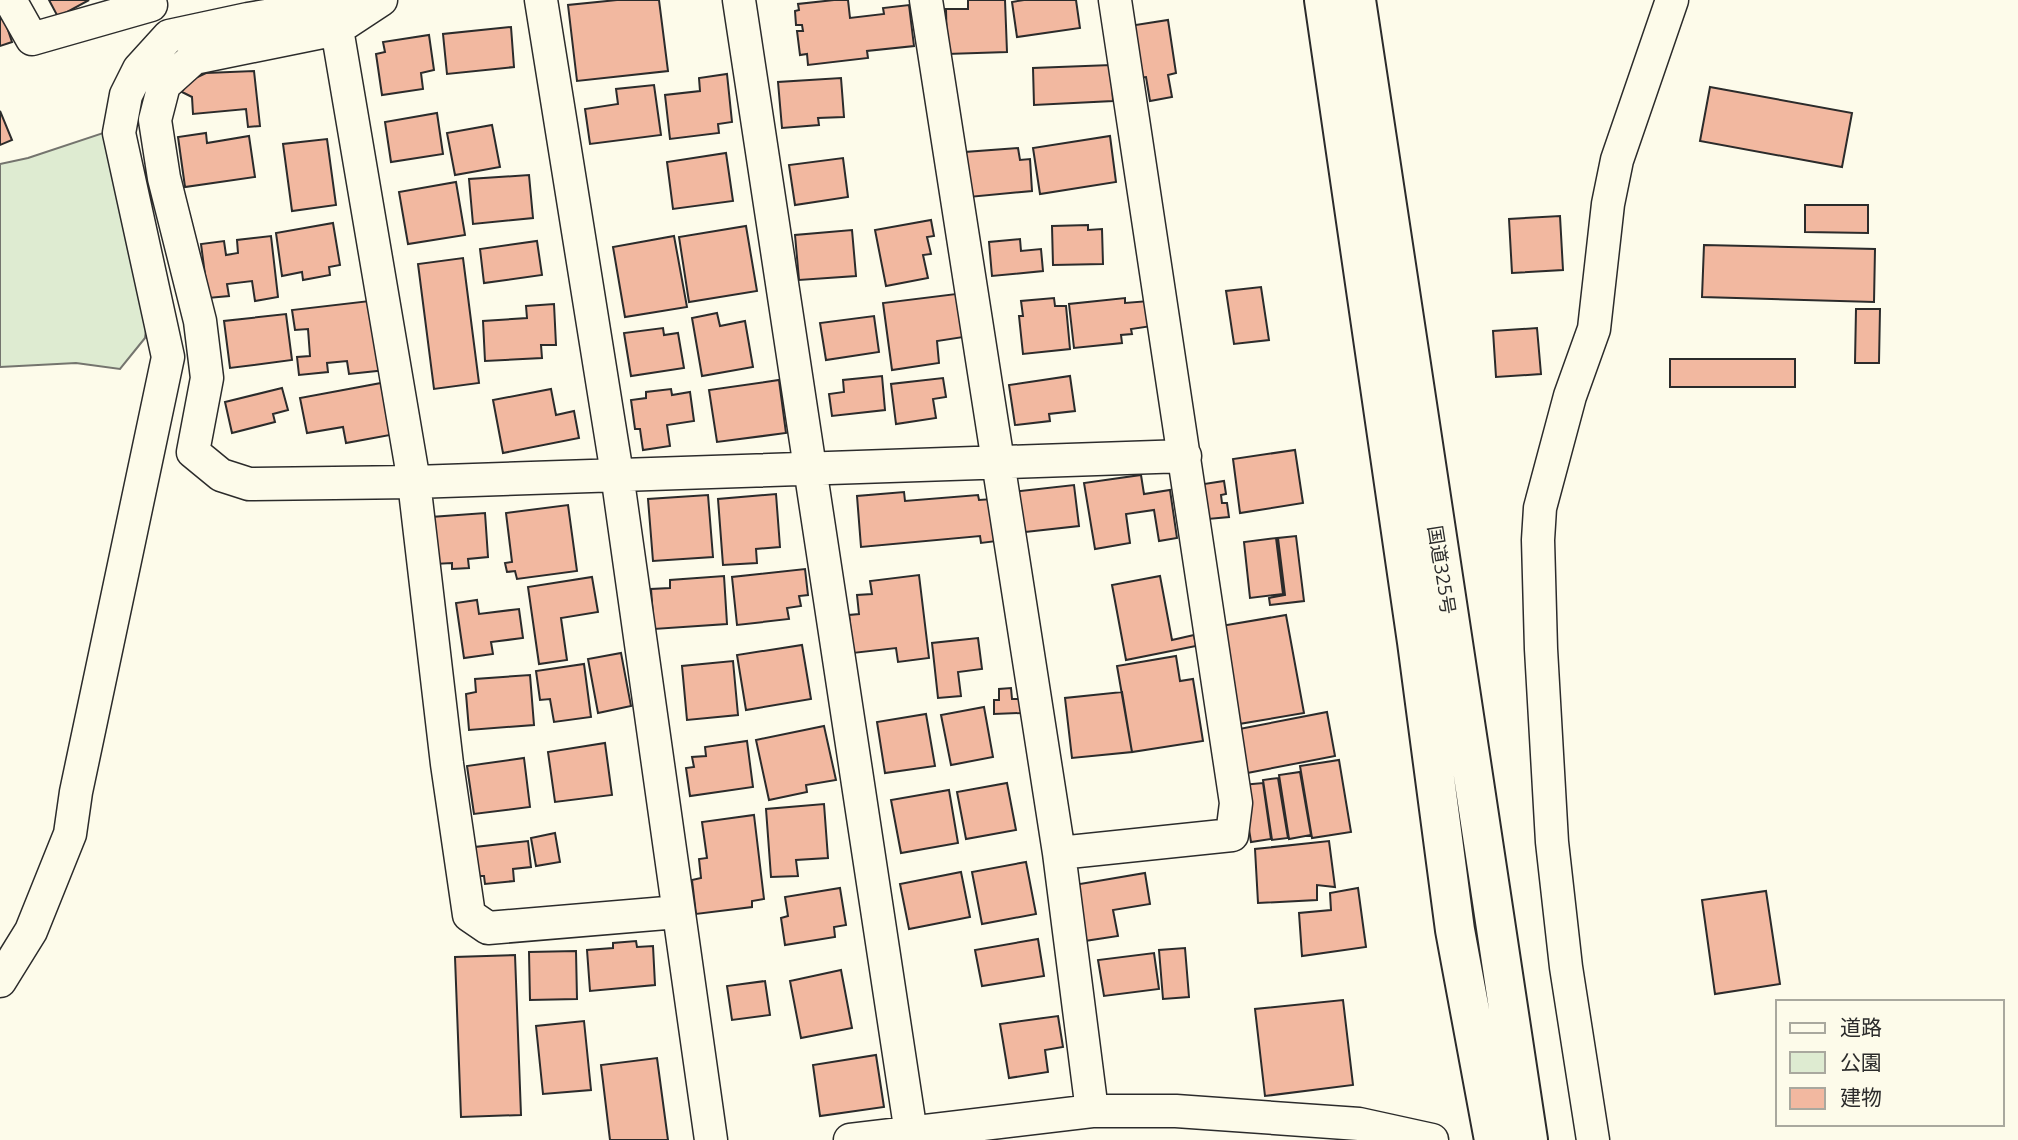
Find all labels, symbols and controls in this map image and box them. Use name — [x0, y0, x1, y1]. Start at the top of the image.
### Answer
street label: 国道325号 — [1422, 524, 1462, 616]
legend — [1776, 1000, 2004, 1126]
text: 道路 — [1840, 1013, 1882, 1041]
text: 公園 — [1840, 1048, 1882, 1076]
text: 建物 — [1840, 1083, 1882, 1111]

